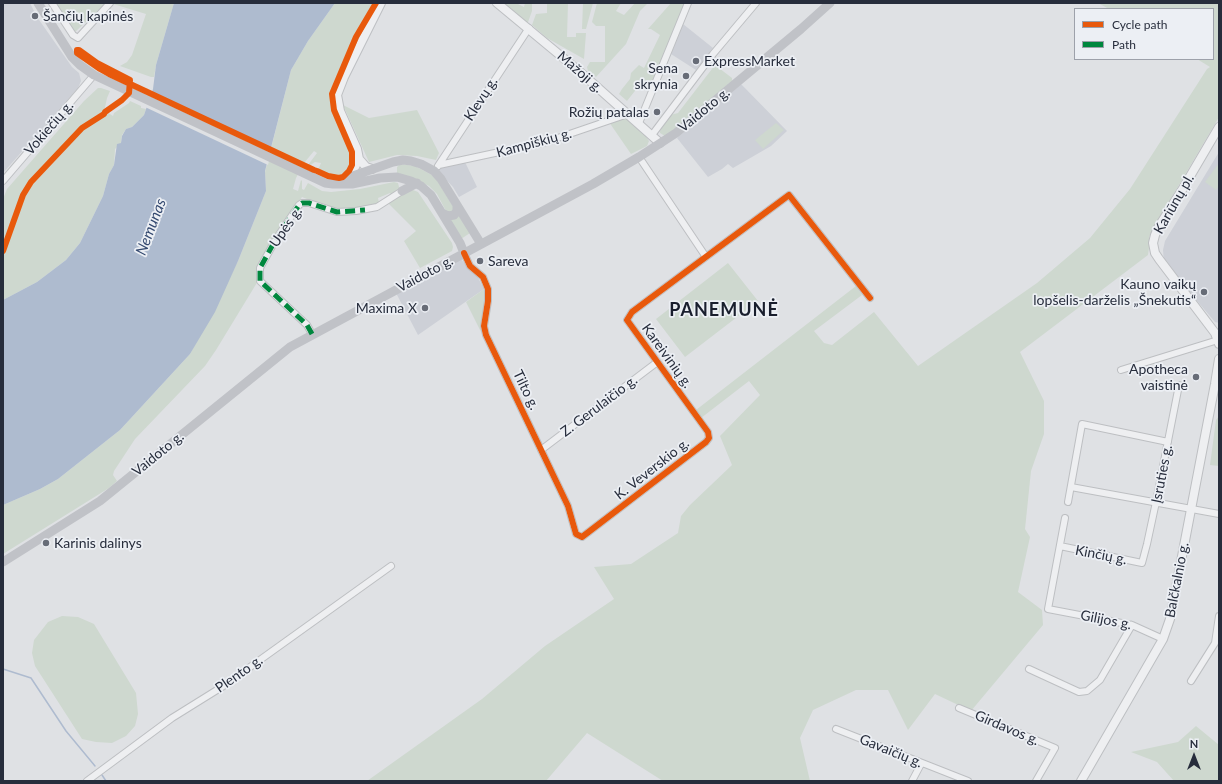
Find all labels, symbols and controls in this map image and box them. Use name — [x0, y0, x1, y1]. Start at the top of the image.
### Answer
place label: Šančių kapinės — [43, 8, 133, 24]
legend — [1074, 8, 1214, 60]
marker: Šančių kapinės — [30, 11, 40, 21]
text: Cycle path — [1112, 17, 1167, 32]
text: Path — [1112, 37, 1136, 52]
street label: Mažoji g. — [554, 48, 606, 96]
place label: ExpressMarket — [704, 53, 795, 69]
marker: ExpressMarket — [691, 56, 701, 66]
place label: Sena skrynia — [634, 60, 678, 92]
marker: Sena skrynia — [681, 71, 691, 81]
street label: Klevų g. — [461, 74, 501, 124]
street label: Vaidoto g. — [675, 84, 733, 136]
street label: Vokiečių g. — [21, 97, 77, 159]
place label: Rožių patalas — [569, 104, 649, 120]
marker: Rožių patalas — [652, 107, 662, 117]
street label: Kampiškių g. — [494, 125, 574, 161]
street label: Kariūnų pl. — [1150, 171, 1198, 237]
water label: Nemunas — [132, 196, 170, 258]
street label: Upės g. — [266, 204, 306, 250]
street label: Vaidoto g. — [394, 252, 456, 296]
place label: Sareva — [488, 253, 529, 269]
marker: Sareva — [475, 256, 485, 266]
place label: Kauno vaikų lopšelis-darželis „Šnekutis“ — [1033, 276, 1196, 308]
marker: Kauno vaikų lopšelis-darželis „Šnekutis“ — [1199, 287, 1209, 297]
district label: PANEMUNĖ — [669, 299, 779, 321]
place label: Maxima X — [356, 300, 417, 316]
marker: Maxima X — [420, 303, 430, 313]
street label: Kareivinių g. — [638, 321, 696, 391]
place label: Apotheca vaistinė — [1129, 361, 1188, 394]
street label: Tilto g. — [509, 367, 543, 413]
street label: Z. Gerulaičio g. — [557, 372, 641, 440]
marker: Apotheca vaistinė — [1191, 372, 1201, 382]
street label: Vaidoto g. — [129, 428, 187, 480]
street label: K. Veverskio g. — [611, 435, 693, 503]
street label: Įsruties g. — [1148, 443, 1176, 505]
place label: Karinis dalinys — [54, 535, 142, 551]
marker: Karinis dalinys — [41, 538, 51, 548]
street label: Balčkalnio g. — [1161, 541, 1193, 619]
street label: Kinčių g. — [1074, 542, 1128, 568]
street label: Gilijos g. — [1079, 607, 1133, 633]
street label: Plento g. — [212, 652, 266, 696]
street label: Girdavos g. — [972, 707, 1042, 749]
street label: Gavaičių g. — [857, 731, 925, 771]
north arrow — [1174, 736, 1214, 776]
text: N — [1190, 737, 1198, 750]

